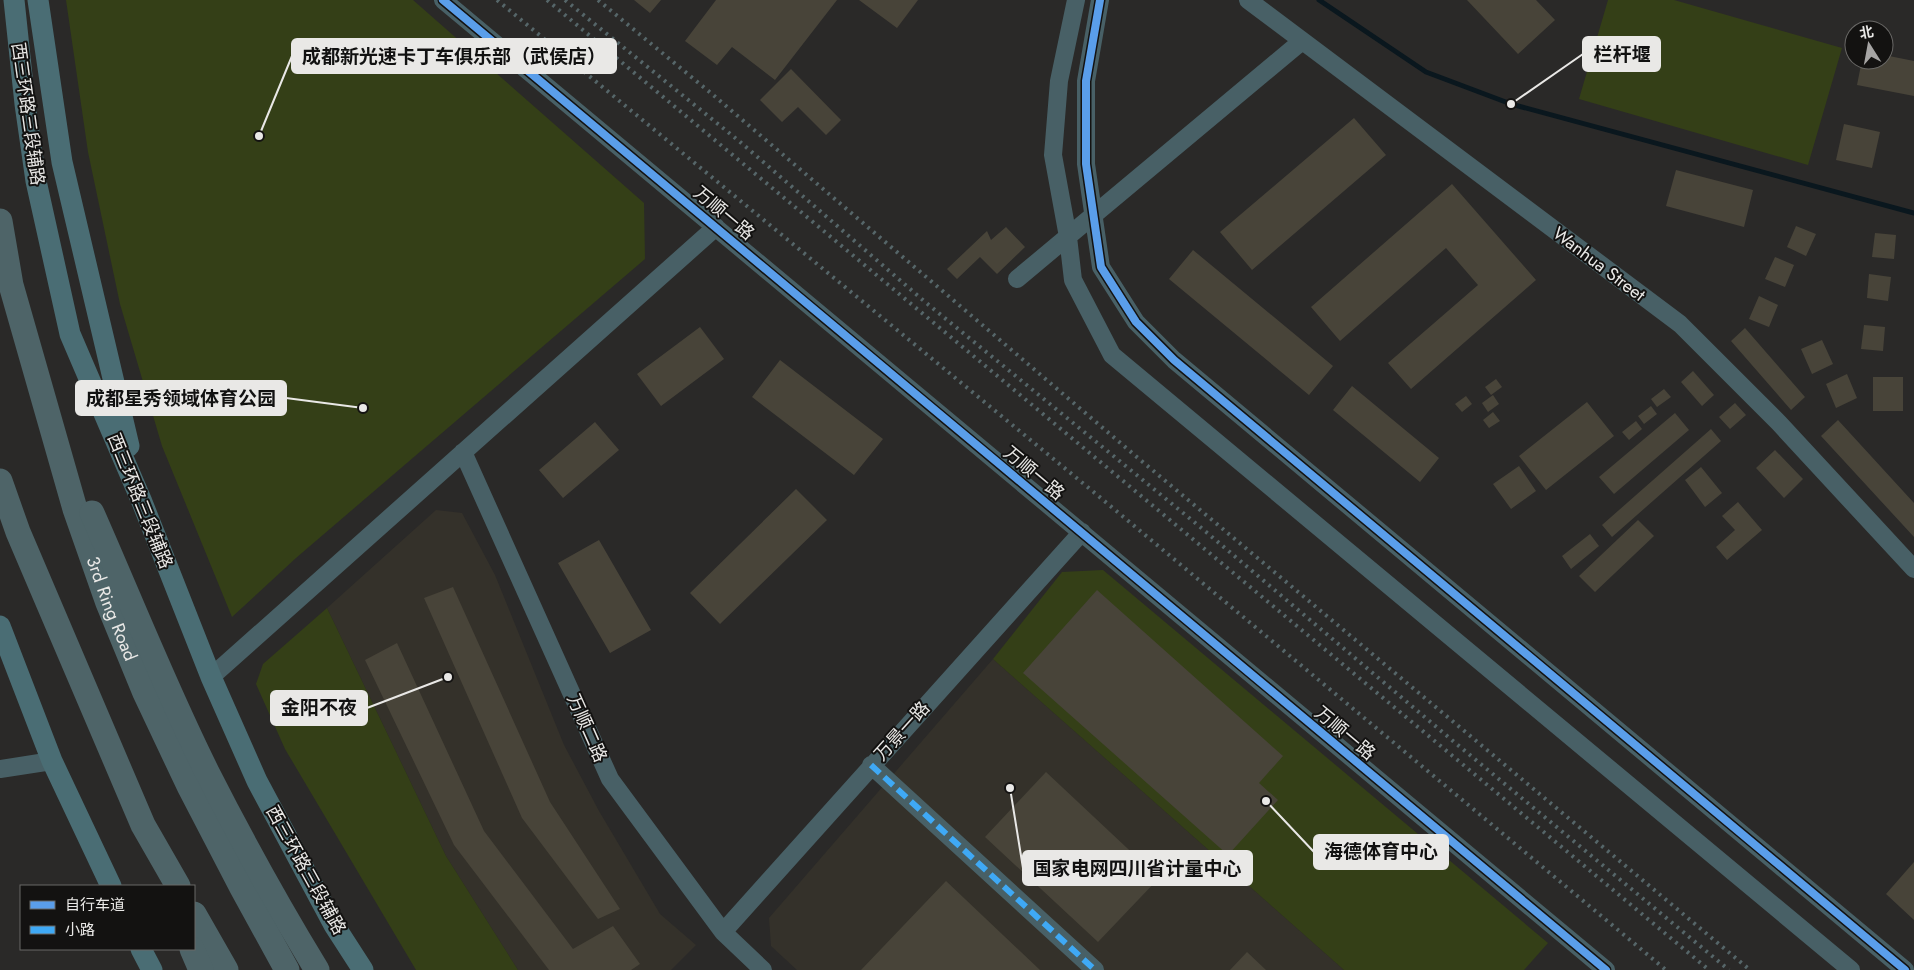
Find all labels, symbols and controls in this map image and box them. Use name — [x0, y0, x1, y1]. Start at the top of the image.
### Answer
north arrow — [1844, 20, 1894, 70]
text: 北 — [1858, 21, 1875, 43]
callout: 栏杆堰 — [1583, 37, 1660, 71]
callout: 成都新光速卡丁车俱乐部（武侯店） — [292, 39, 616, 73]
street label: 西三环路三段辅路 — [5, 41, 51, 187]
text: 栏杆堰 — [1593, 41, 1651, 68]
text: 成都新光速卡丁车俱乐部（武侯店） — [302, 43, 606, 70]
street label: 万顺一路 — [688, 180, 760, 246]
street label: Wanhua Street — [1547, 221, 1651, 308]
callout: 成都星秀领域体育公园 — [76, 381, 286, 415]
text: 成都星秀领域体育公园 — [86, 385, 276, 412]
street label: 西三环路三段辅路 — [101, 429, 179, 573]
street label: 万顺一路 — [998, 440, 1070, 506]
street label: 3rd Ring Road — [80, 553, 143, 665]
street label: 万顺二路 — [560, 690, 614, 766]
callout: 金阳不夜 — [271, 691, 367, 725]
text: 金阳不夜 — [281, 694, 357, 721]
street label: 万景一路 — [868, 696, 936, 766]
street label: 万顺一路 — [1309, 700, 1381, 766]
street label: 西三环路三段辅路 — [260, 801, 352, 939]
callout: 海德体育中心 — [1314, 835, 1448, 869]
text: 海德体育中心 — [1324, 838, 1438, 865]
callout: 国家电网四川省计量中心 — [1023, 851, 1252, 885]
text: 国家电网四川省计量中心 — [1032, 855, 1242, 882]
legend — [20, 885, 195, 950]
text: 自行车道 — [65, 894, 125, 916]
text: 小路 — [65, 919, 95, 941]

